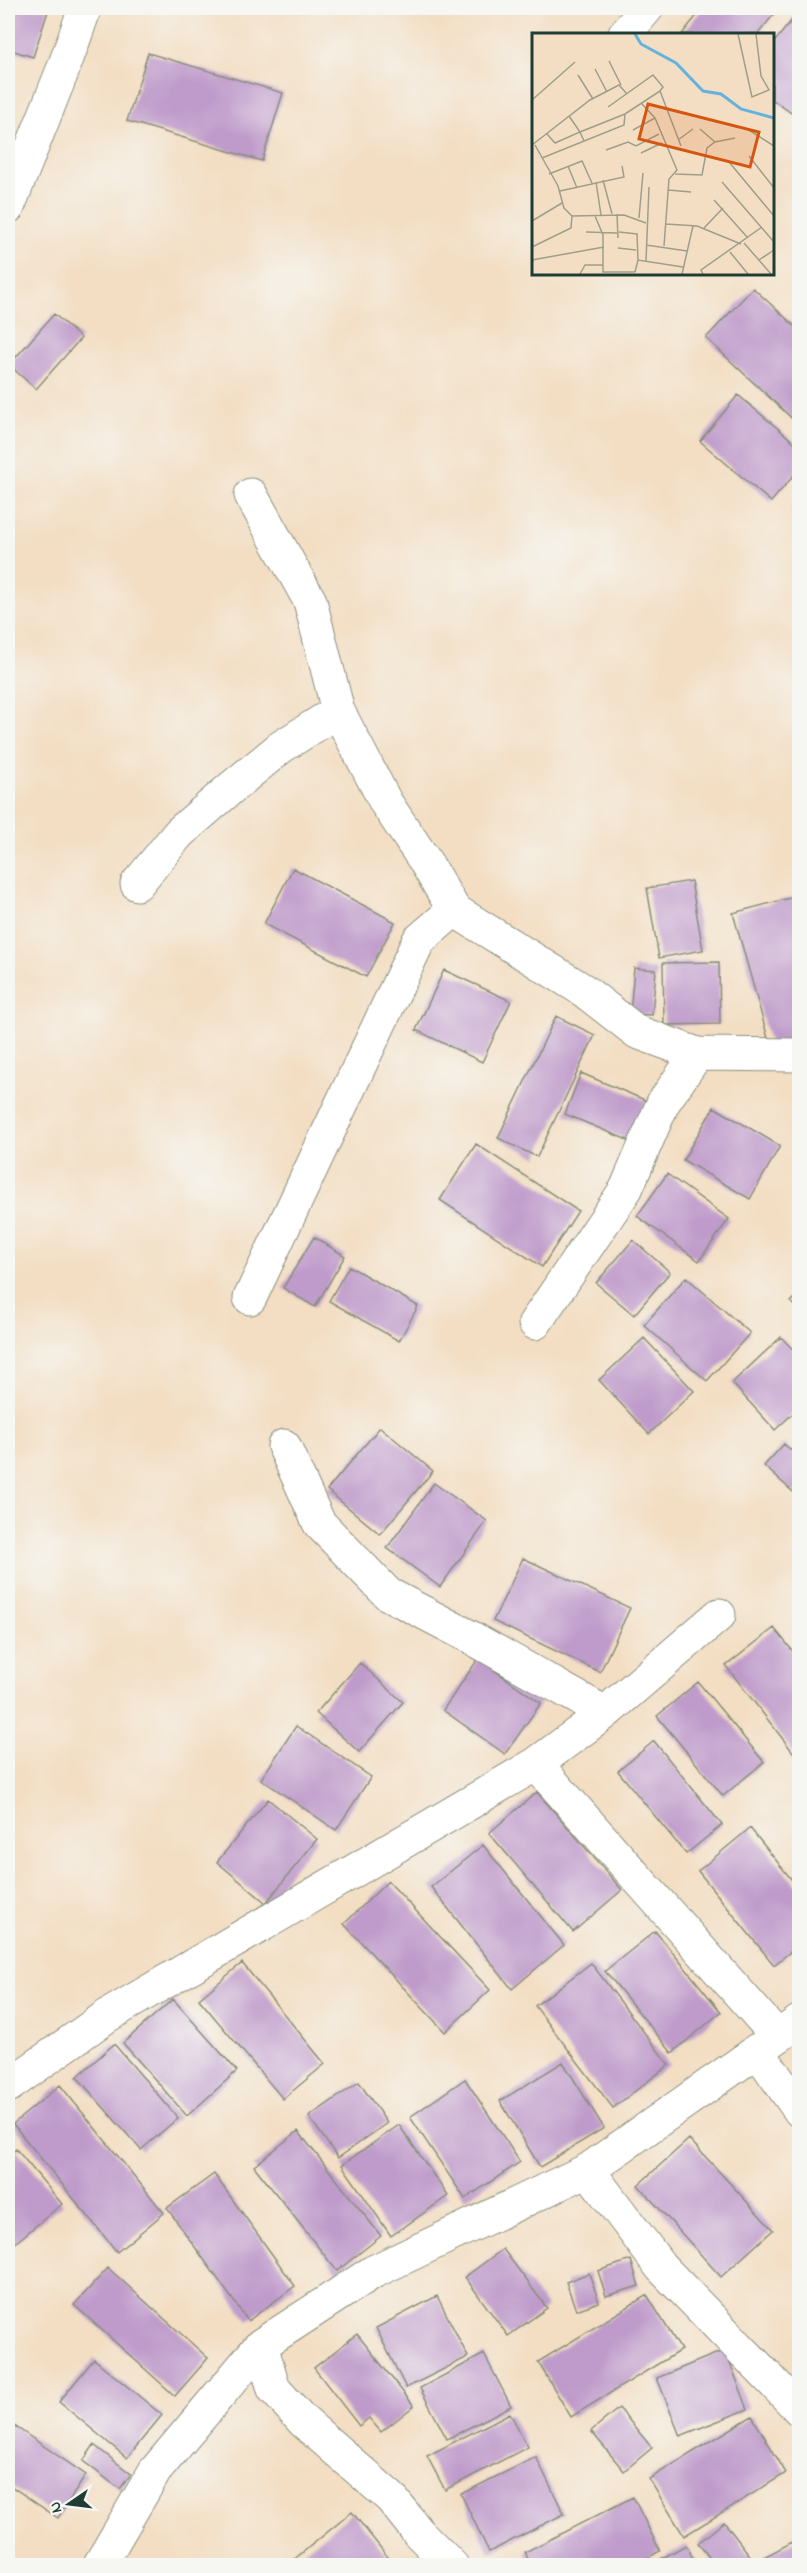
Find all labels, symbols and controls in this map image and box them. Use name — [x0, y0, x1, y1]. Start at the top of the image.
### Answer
inset map — [532, 33, 774, 274]
north arrow — [39, 2474, 99, 2534]
text: N — [43, 2499, 69, 2515]

